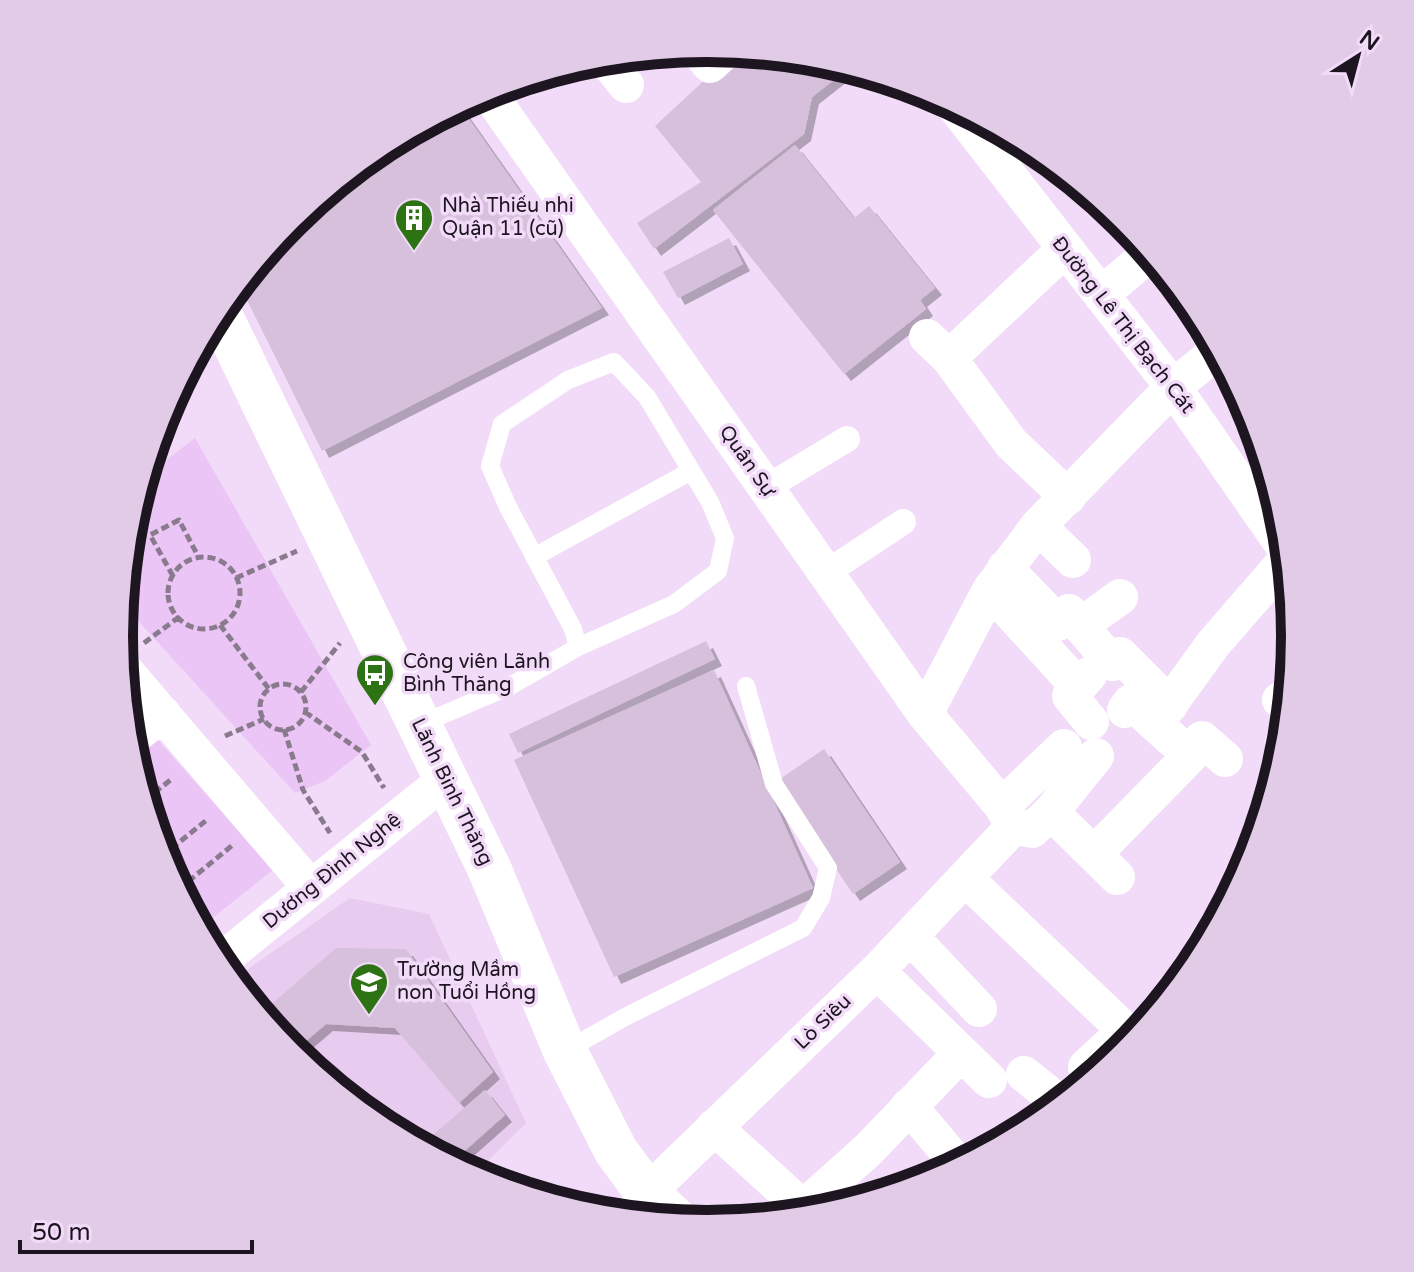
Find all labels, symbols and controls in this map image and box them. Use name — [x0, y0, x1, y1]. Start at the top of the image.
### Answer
north arrow — [1318, 16, 1398, 96]
text: N — [1354, 25, 1384, 56]
place label: Nhà Thiếu nhi Quận 11 (cũ) — [442, 194, 574, 241]
building icon: Nhà Thiếu nhi Quận 11 (cũ) — [393, 197, 435, 252]
street label: Đường Lê Thị Bạch Cát — [1047, 232, 1200, 418]
street label: Quân Sự — [714, 421, 781, 503]
place label: Công viên Lãnh Bình Thăng — [403, 650, 550, 697]
bus stop icon: Công viên Lãnh Bình Thăng — [354, 652, 396, 707]
street label: Lãnh Binh Thăng — [406, 714, 498, 870]
street label: Dương Đình Nghệ — [258, 808, 406, 934]
place label: Trường Mầm non Tuổi Hồng — [397, 958, 536, 1005]
school or university icon: Trường Mầm non Tuổi Hồng — [348, 961, 390, 1016]
street label: Lò Siêu — [790, 989, 856, 1055]
scale bar — [20, 1204, 252, 1254]
text: 50 m — [32, 1218, 90, 1247]

